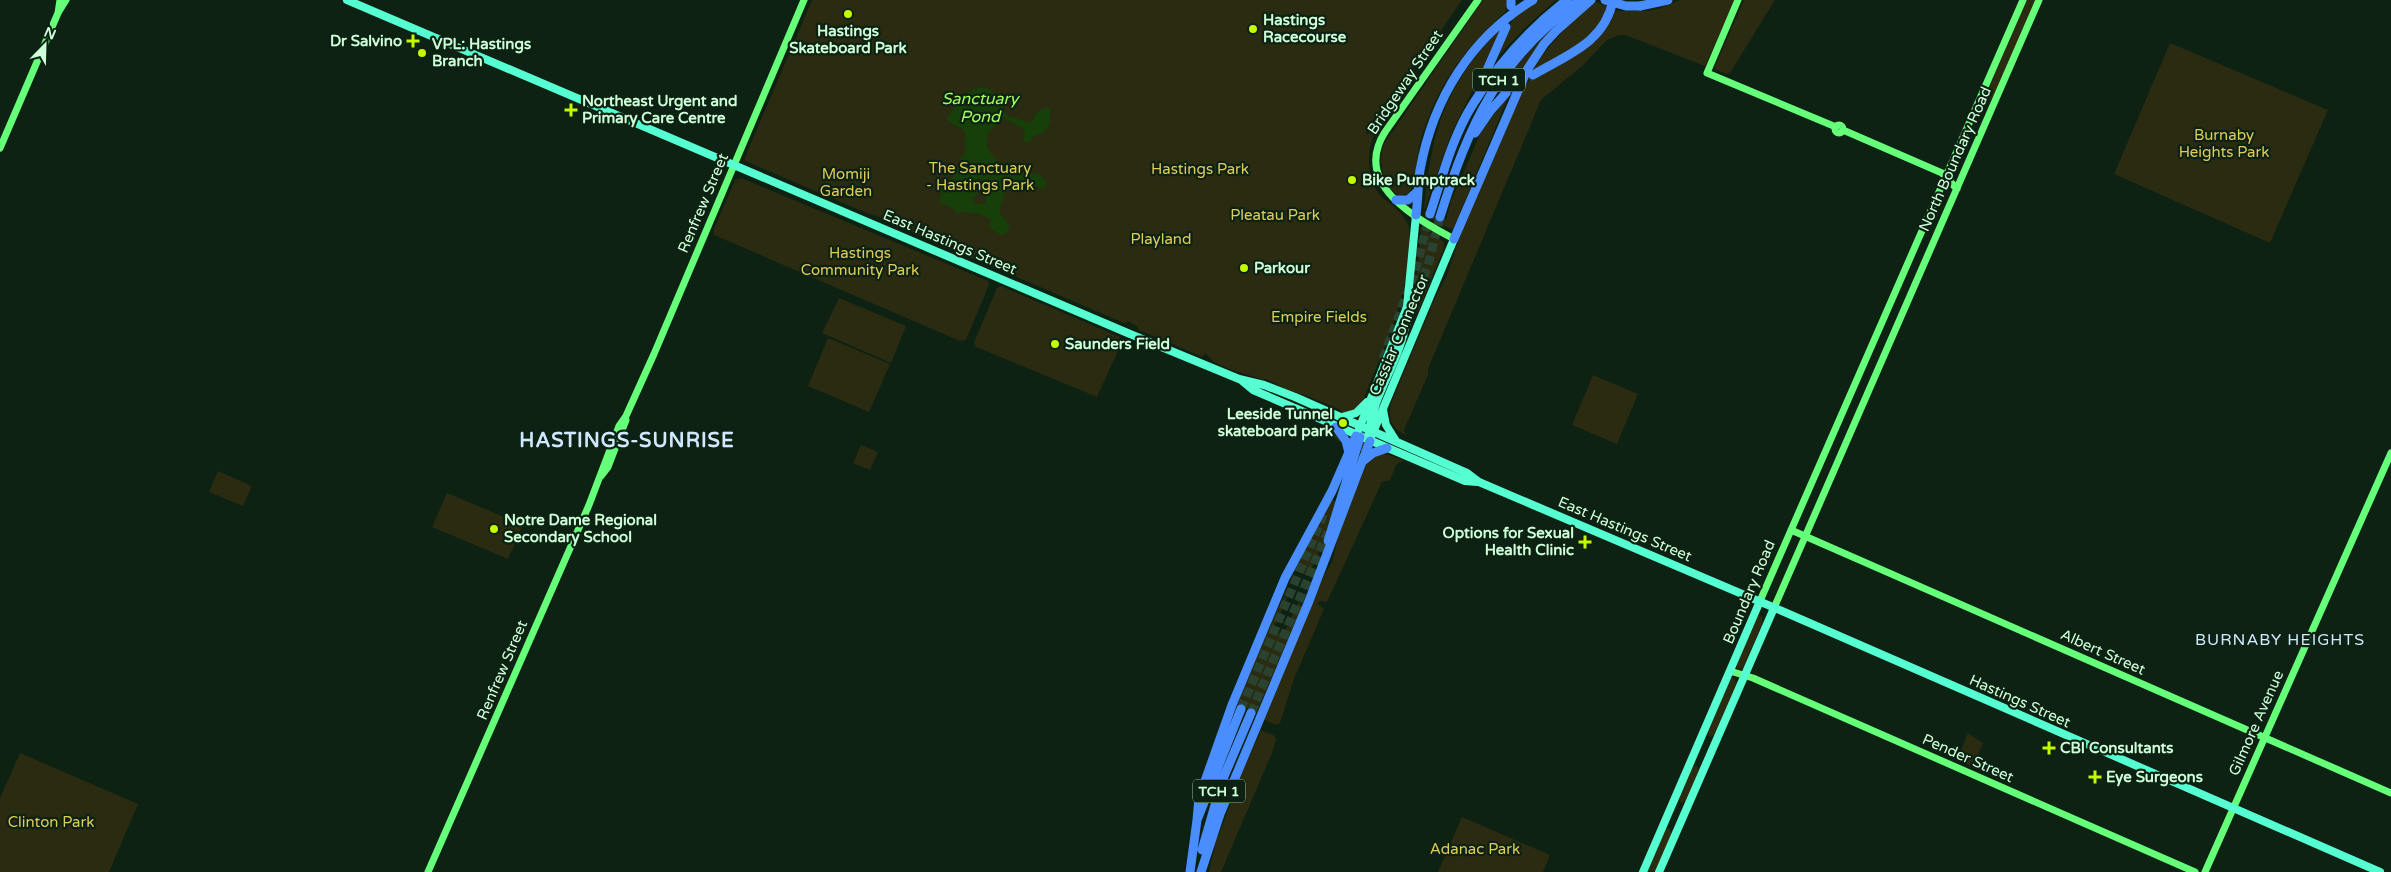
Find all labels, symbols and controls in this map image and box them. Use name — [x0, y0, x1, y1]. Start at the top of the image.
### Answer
marker: Hastings Skateboard Park — [842, 8, 854, 20]
place label: Hastings Racecourse — [1263, 11, 1347, 46]
north arrow — [20, 20, 70, 70]
place label: Hastings Skateboard Park — [789, 22, 907, 57]
text: N — [41, 23, 58, 44]
marker: Hastings Racecourse — [1247, 23, 1259, 35]
street label: Bridgeway Street — [1363, 26, 1447, 138]
place label: Dr Salvino — [330, 32, 402, 50]
marker: Dr Salvino — [406, 34, 420, 48]
place label: VPL: Hastings Branch — [432, 35, 531, 70]
marker: VPL: Hastings Branch — [416, 47, 428, 59]
road number: TCH 1 — [1473, 68, 1525, 92]
street label: North Boundary Road — [1915, 84, 1995, 234]
water label: Sanctuary Pond — [942, 89, 1021, 127]
place label: Northeast Urgent and Primary Care Centre — [582, 92, 737, 128]
marker: Northeast Urgent and Primary Care Centre — [564, 103, 578, 117]
park label: Burnaby Heights Park — [2179, 126, 2269, 161]
street label: Renfrew Street — [674, 150, 732, 256]
park label: The Sanctuary - Hastings Park — [926, 159, 1034, 194]
park label: Hastings Park — [1151, 160, 1249, 178]
park label: Momiji Garden — [820, 165, 872, 200]
place label: Bike Pumptrack — [1362, 171, 1475, 190]
marker: Bike Pumptrack — [1346, 174, 1358, 186]
street label: East Hastings Street — [880, 206, 1020, 278]
park label: Pleatau Park — [1230, 206, 1320, 224]
park label: Playland — [1131, 230, 1191, 248]
park label: Hastings Community Park — [801, 244, 919, 279]
place label: Parkour — [1254, 259, 1310, 277]
marker: Parkour — [1238, 262, 1250, 274]
street label: Cassiar Connector — [1365, 272, 1433, 398]
park label: Empire Fields — [1271, 308, 1367, 326]
place label: Saunders Field — [1065, 335, 1170, 353]
marker: Saunders Field — [1049, 338, 1061, 350]
place label: Leeside Tunnel skateboard park — [1218, 405, 1333, 441]
marker: Leeside Tunnel skateboard park — [1337, 417, 1349, 429]
district label: HASTINGS-SUNRISE — [519, 429, 735, 453]
street label: East Hastings Street — [1555, 493, 1695, 565]
place label: Notre Dame Regional Secondary School — [504, 511, 657, 547]
marker: Notre Dame Regional Secondary School — [488, 523, 500, 535]
place label: Options for Sexual Health Clinic — [1443, 524, 1574, 559]
marker: Options for Sexual Health Clinic — [1578, 535, 1592, 549]
street label: Boundary Road — [1719, 537, 1779, 647]
street label: Renfrew Street — [473, 617, 531, 723]
street label: Albert Street — [2058, 625, 2148, 679]
district label: BURNABY HEIGHTS — [2195, 630, 2365, 650]
street label: Gilmore Avenue — [2225, 668, 2287, 778]
street label: Hastings Street — [1967, 671, 2074, 731]
street label: Pender Street — [1920, 730, 2017, 786]
place label: CBI Consultants — [2060, 739, 2174, 757]
marker: CBI Consultants — [2042, 741, 2056, 755]
place label: Eye Surgeons — [2106, 768, 2203, 787]
marker: Eye Surgeons — [2088, 770, 2102, 784]
road number: TCH 1 — [1193, 779, 1245, 802]
park label: Clinton Park — [8, 813, 94, 831]
park label: Adanac Park — [1430, 840, 1520, 858]

